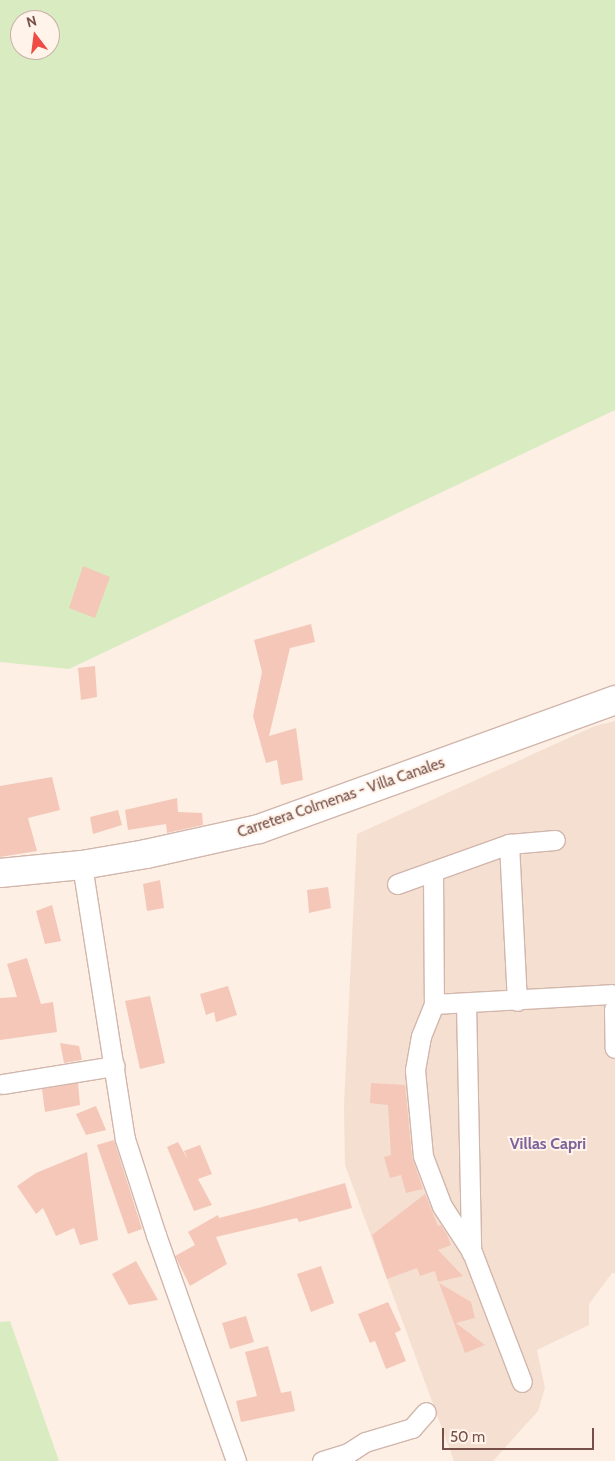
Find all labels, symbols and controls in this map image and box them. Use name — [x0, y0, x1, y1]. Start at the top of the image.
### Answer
north arrow — [10, 10, 60, 60]
text: N — [24, 12, 38, 31]
street label: Carretera Colmenas - Villa Canales — [235, 754, 447, 842]
district label: Villas Capri — [510, 1134, 586, 1154]
scale bar — [445, 1418, 598, 1450]
text: 50 m — [450, 1428, 485, 1446]

